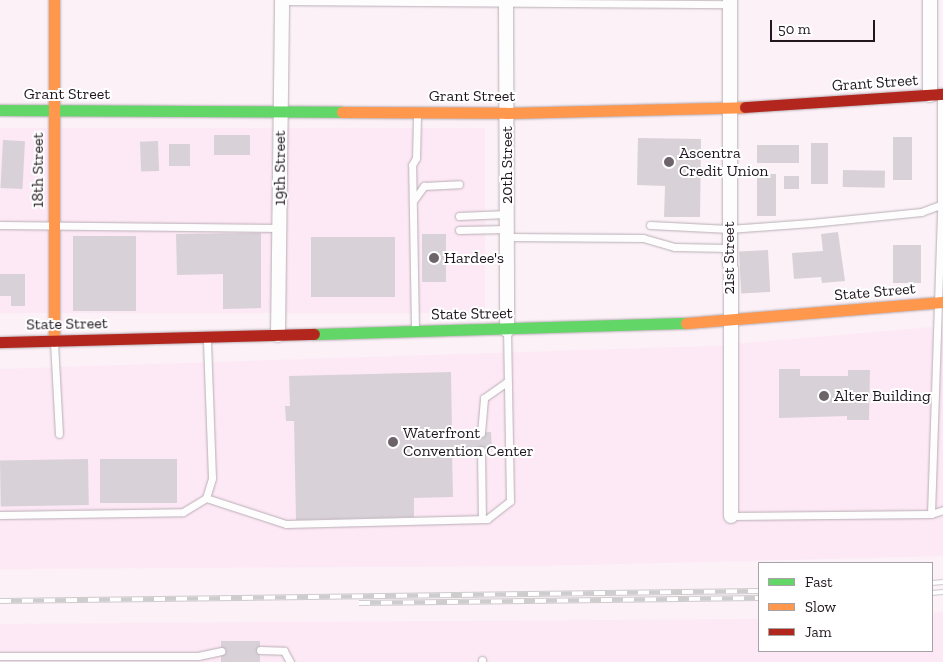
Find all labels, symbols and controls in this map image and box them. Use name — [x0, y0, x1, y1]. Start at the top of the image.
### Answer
scale bar — [773, 10, 878, 42]
text: 50 m — [778, 20, 811, 38]
street label: Grant Street — [831, 70, 919, 96]
street label: Grant Street — [24, 84, 110, 104]
street label: Grant Street — [429, 86, 515, 106]
street label: 20th Street — [497, 126, 517, 204]
street label: 19th Street — [270, 130, 290, 206]
street label: 18th Street — [28, 132, 48, 208]
place label: Ascentra Credit Union — [679, 143, 769, 181]
marker: Ascentra Credit Union — [663, 156, 675, 168]
street label: 21st Street — [719, 221, 739, 295]
place label: Hardee's — [444, 248, 504, 268]
marker: Hardee's — [428, 252, 440, 264]
street label: State Street — [834, 279, 916, 305]
street label: State Street — [431, 304, 513, 324]
street label: State Street — [26, 314, 108, 334]
place label: Alter Building — [834, 386, 931, 406]
marker: Alter Building — [818, 390, 830, 402]
place label: Waterfront Convention Center — [403, 423, 534, 461]
marker: Waterfront Convention Center — [387, 436, 399, 448]
legend — [758, 562, 933, 652]
text: Fast — [805, 573, 833, 591]
text: Slow — [805, 598, 836, 616]
text: Jam — [805, 623, 832, 641]

